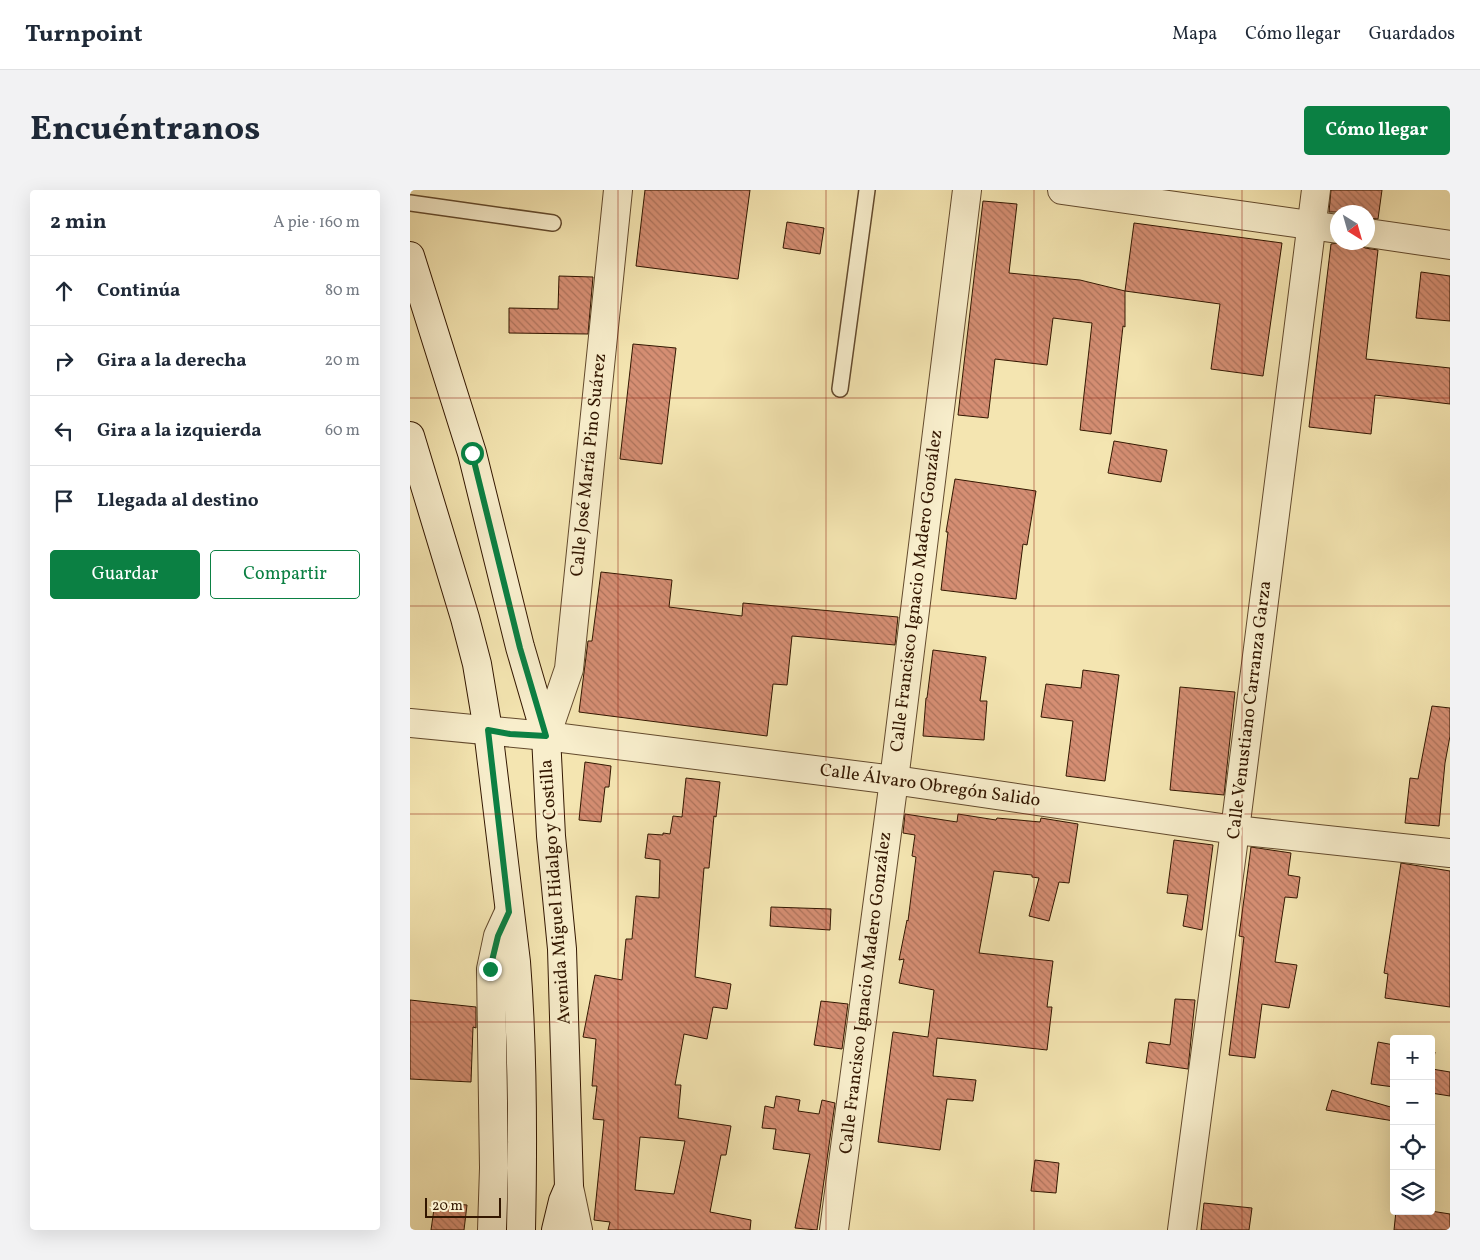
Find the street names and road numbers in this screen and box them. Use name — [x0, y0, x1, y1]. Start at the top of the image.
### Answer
street label: Calle José María Pino Suárez — [565, 352, 613, 578]
street label: Calle Francisco Ignacio Madero González — [885, 429, 949, 753]
street label: Calle Venustiano Carranza Garza — [1222, 579, 1278, 841]
street label: Avenida Miguel Hidalgo y Costilla — [534, 758, 578, 1026]
street label: Calle Álvaro Obregón Salido — [818, 758, 1042, 814]
street label: Calle Francisco Ignacio Madero González — [834, 831, 898, 1155]

